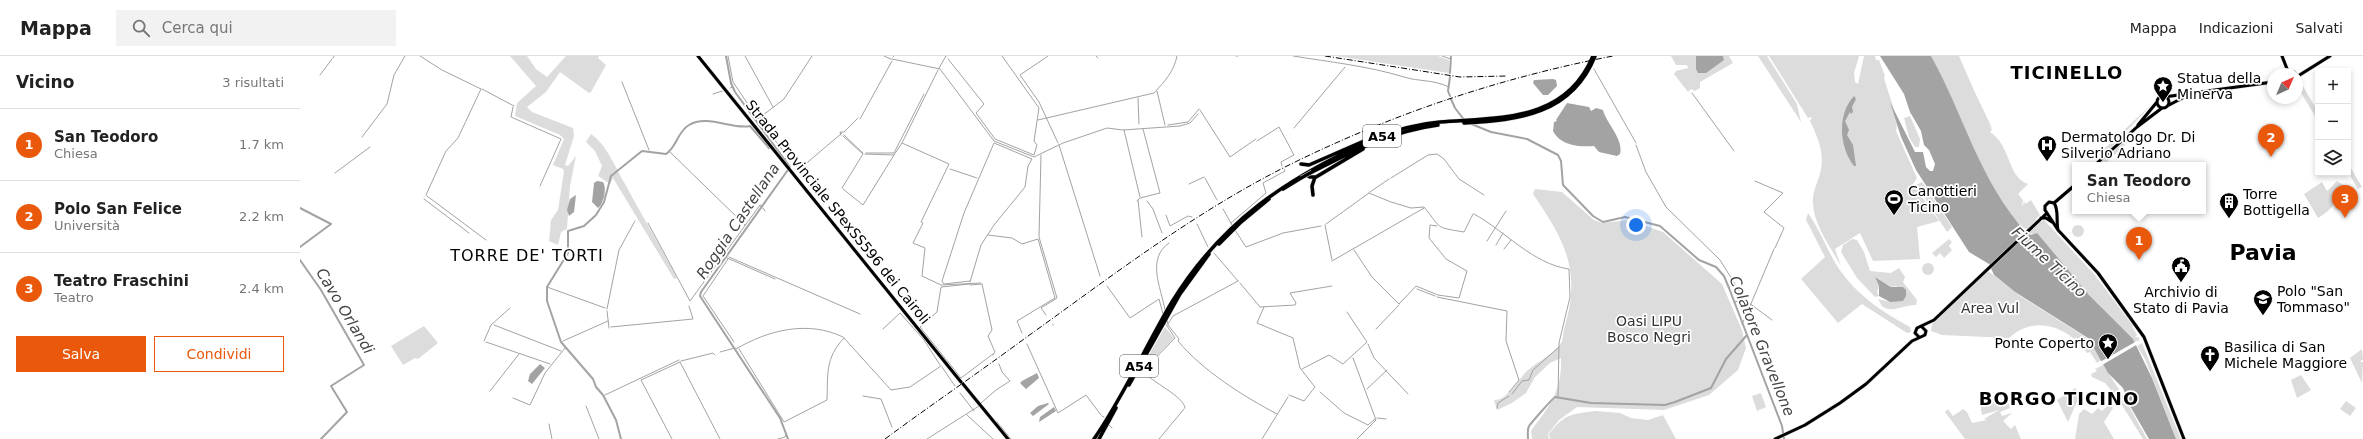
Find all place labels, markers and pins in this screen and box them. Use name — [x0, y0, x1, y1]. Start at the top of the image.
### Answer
place label: Statua della Minerva — [2177, 70, 2261, 102]
place icon: Statua della Minerva — [2152, 75, 2174, 103]
pin: 2 — [2258, 124, 2284, 157]
place label: Dermatologo Dr. Di Silverio Adriano — [2061, 129, 2195, 161]
hospital icon: Dermatologo Dr. Di Silverio Adriano — [2036, 134, 2058, 162]
place label: Canottieri Ticino — [1907, 183, 1977, 215]
pin: 3 — [2332, 185, 2358, 218]
place label: Torre Bottigella — [2242, 186, 2310, 218]
sports icon: Canottieri Ticino — [1883, 188, 1905, 216]
building icon: Torre Bottigella — [2218, 191, 2240, 219]
pin: 1 — [2126, 227, 2152, 260]
public building icon: Archivio di Stato di Pavia — [2170, 255, 2192, 283]
place label: Polo "San Tommaso" — [2276, 283, 2350, 315]
place label: Archivio di Stato di Pavia — [2133, 284, 2229, 316]
school or university icon: Polo "San Tommaso" — [2252, 288, 2274, 316]
place icon: Ponte Coperto — [2097, 332, 2119, 360]
place label: Ponte Coperto — [1994, 335, 2094, 351]
place label: Basilica di San Michele Maggiore — [2224, 339, 2347, 371]
church icon: Basilica di San Michele Maggiore — [2199, 344, 2221, 372]

